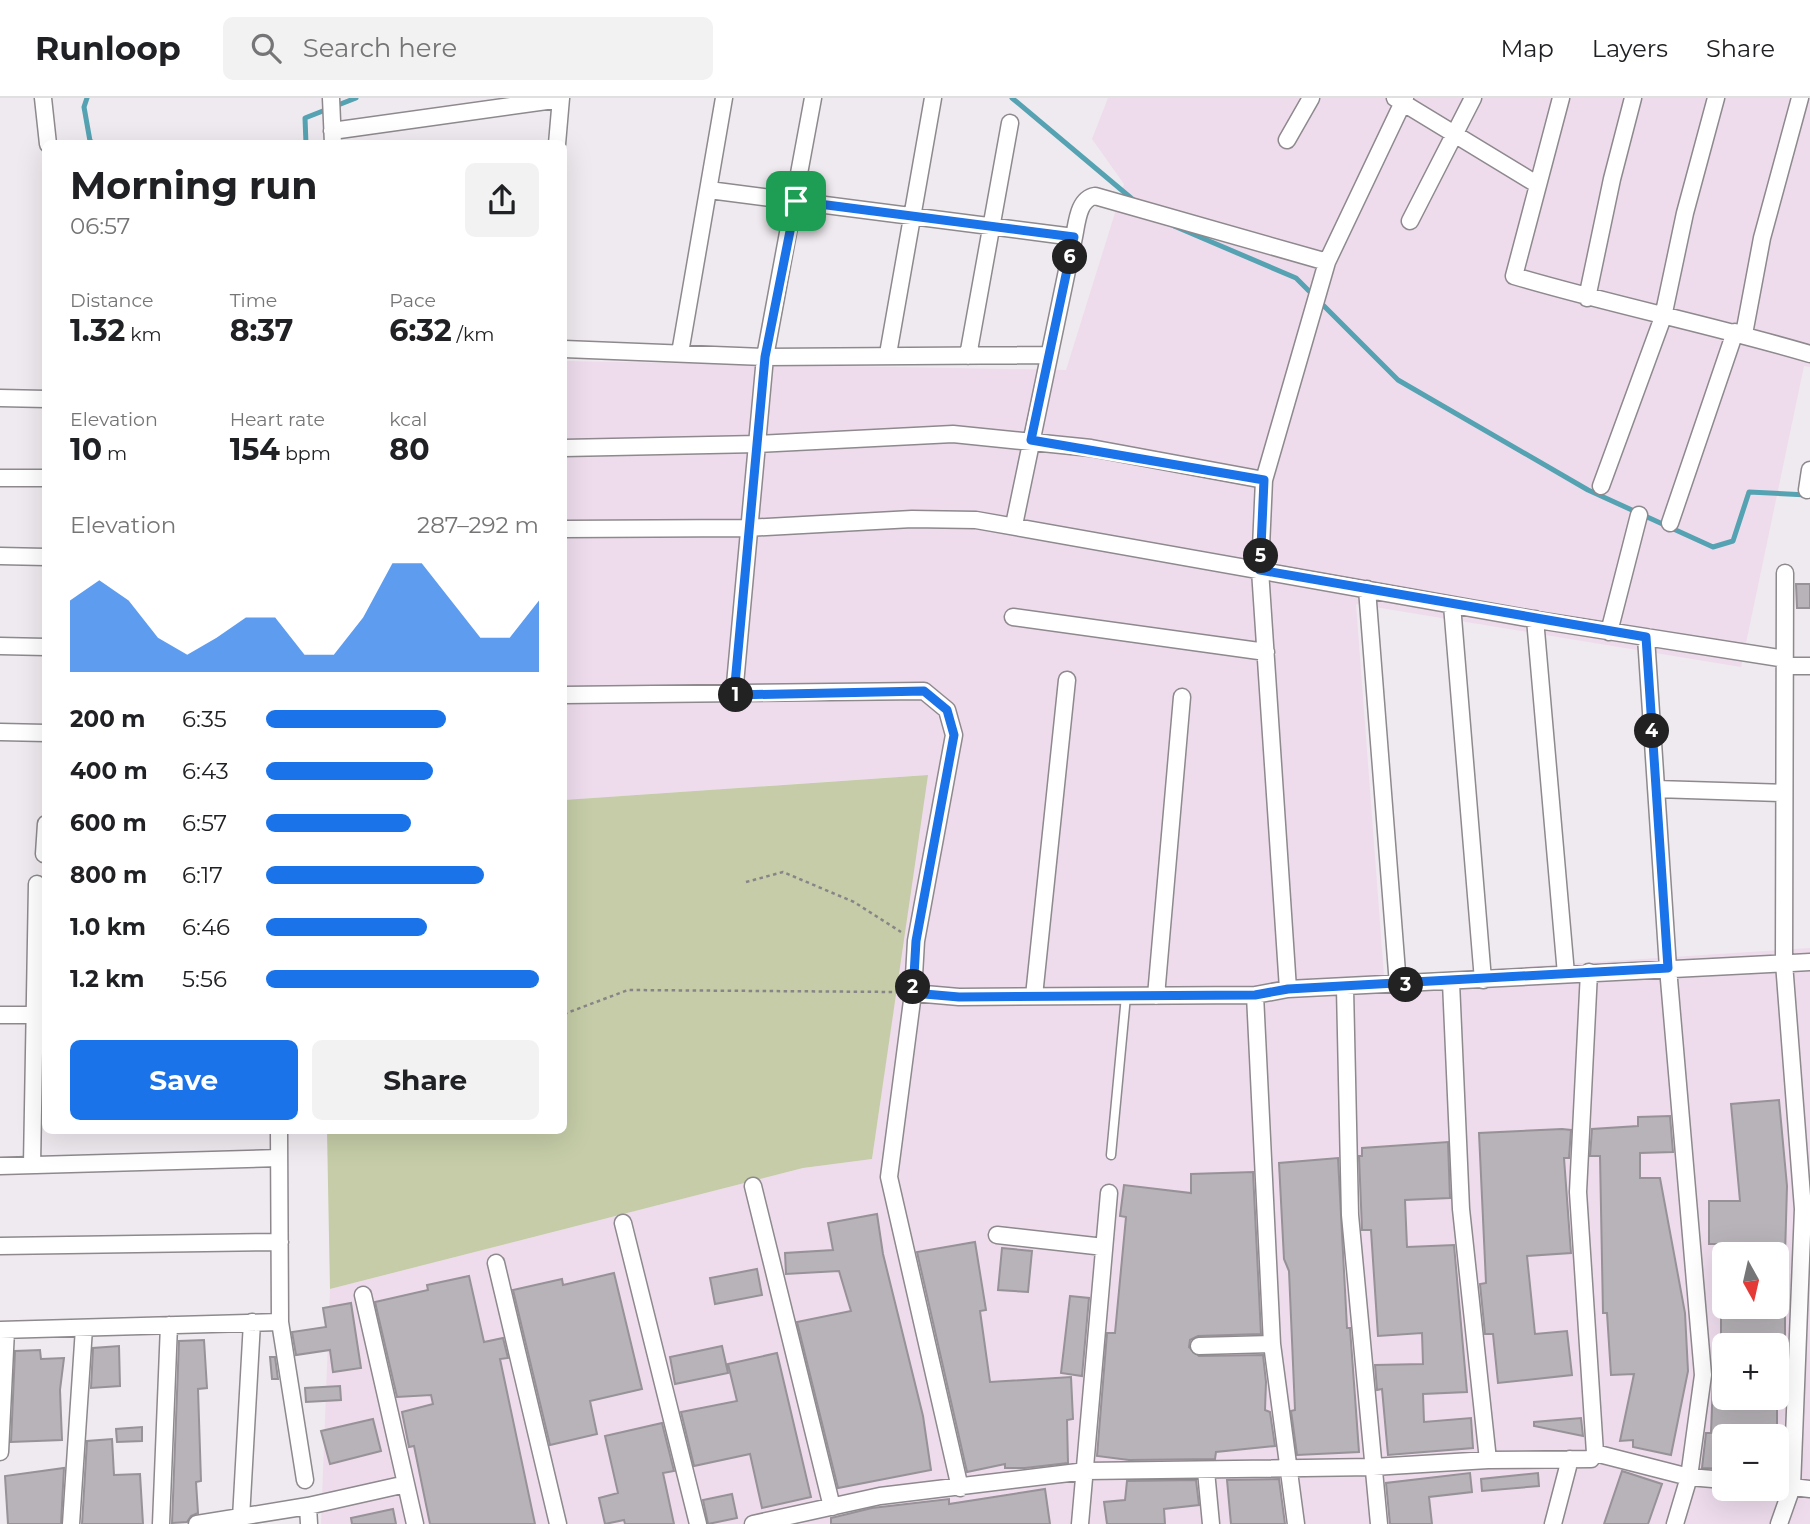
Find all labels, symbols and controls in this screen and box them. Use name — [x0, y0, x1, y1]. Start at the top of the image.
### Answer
search box — [223, 17, 713, 80]
text: Runloop — [35, 28, 181, 68]
icon: search — [247, 29, 285, 67]
text: Search here — [303, 32, 457, 64]
text: Map — [1500, 34, 1554, 63]
text: Layers — [1592, 34, 1668, 63]
text: Share — [1706, 34, 1775, 63]
text: Morning run — [70, 162, 318, 209]
button: share — [465, 163, 539, 237]
pin — [766, 171, 826, 231]
icon: arrive — [777, 182, 815, 220]
text: 06:57 — [70, 212, 130, 240]
pin: 6 — [1052, 240, 1088, 274]
text: 6 — [1063, 245, 1076, 268]
text: Distance — [70, 289, 153, 312]
text: Time — [230, 289, 277, 312]
text: Pace — [389, 289, 436, 312]
text: 1.32 — [70, 312, 125, 349]
text: 8:37 — [230, 312, 293, 349]
text: 6:32 — [389, 312, 452, 349]
text: km — [125, 323, 162, 346]
text: /km — [452, 323, 494, 346]
text: Elevation — [70, 408, 158, 431]
text: Heart rate — [230, 408, 325, 431]
text: kcal — [389, 408, 427, 431]
text: 10 — [70, 431, 102, 468]
text: 154 — [230, 431, 280, 468]
text: 80 — [389, 431, 430, 468]
text: m — [102, 442, 127, 465]
text: bpm — [280, 442, 331, 465]
text: Elevation — [70, 511, 176, 539]
text: 287–292 m — [417, 511, 539, 539]
pin: 5 — [1244, 538, 1278, 574]
text: 5 — [1255, 544, 1266, 567]
pin: 1 — [718, 678, 754, 712]
text: 1 — [732, 683, 739, 706]
text: 200 m — [70, 705, 145, 733]
text: 6:35 — [182, 705, 227, 733]
pin: 4 — [1634, 714, 1670, 748]
text: 4 — [1645, 719, 1658, 742]
text: 400 m — [70, 757, 148, 785]
text: 6:43 — [182, 757, 229, 785]
text: 600 m — [70, 809, 147, 837]
text: 6:57 — [182, 809, 227, 837]
text: 800 m — [70, 861, 147, 889]
text: 6:17 — [182, 861, 223, 889]
text: 1.0 km — [70, 913, 146, 941]
text: 6:46 — [182, 913, 230, 941]
text: 1.2 km — [70, 965, 144, 993]
text: 5:56 — [182, 965, 227, 993]
pin: 3 — [1388, 968, 1424, 1002]
pin: 2 — [895, 970, 930, 1004]
text: 3 — [1400, 973, 1411, 996]
text: 2 — [907, 975, 918, 998]
button: Save — [70, 1040, 298, 1120]
button: Share — [312, 1040, 539, 1120]
north arrow — [1712, 1242, 1788, 1320]
map controls — [1712, 1242, 1789, 1501]
button: + — [1712, 1333, 1789, 1410]
button: − — [1712, 1424, 1789, 1501]

